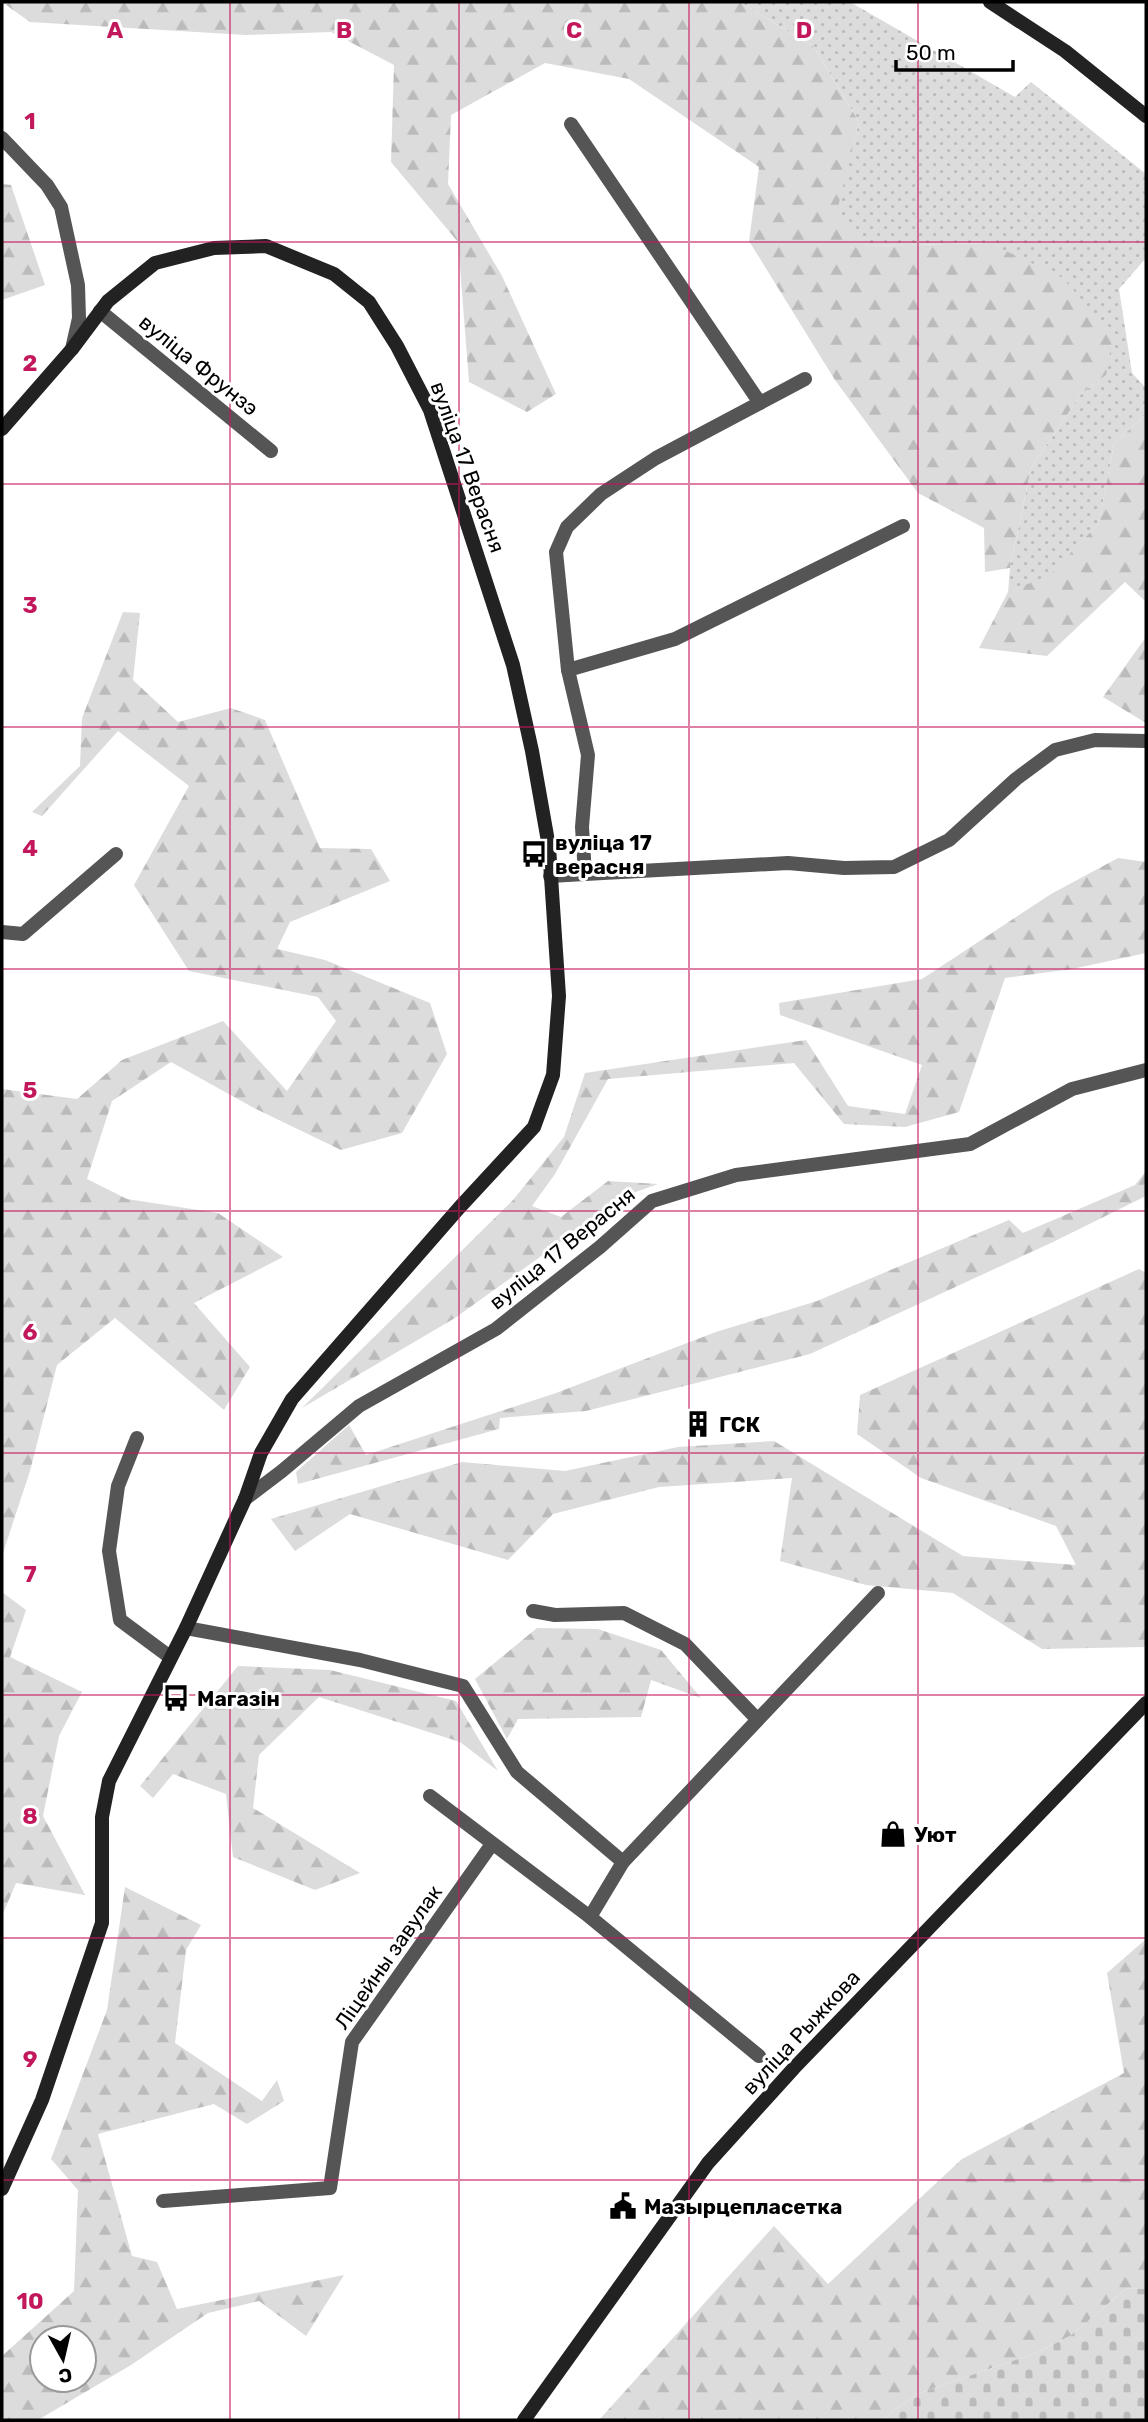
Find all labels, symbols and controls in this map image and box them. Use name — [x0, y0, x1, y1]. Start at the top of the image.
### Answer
text: A — [107, 16, 124, 44]
text: B — [336, 16, 352, 44]
text: C — [566, 16, 582, 44]
text: D — [796, 16, 812, 44]
scale bar — [896, 28, 1013, 72]
text: 50 m — [906, 40, 956, 65]
text: 1 — [24, 107, 36, 135]
street label: вуліца Фрунзэ — [134, 309, 264, 421]
text: 2 — [23, 349, 37, 377]
street label: вуліца 17 Верасня — [425, 378, 511, 556]
text: 3 — [22, 591, 38, 619]
place label: вуліца 17 верасня — [555, 830, 652, 879]
text: 4 — [22, 834, 38, 862]
bus stop icon: вуліца 17 верасня — [519, 839, 549, 869]
text: 5 — [23, 1076, 38, 1104]
street label: вуліца 17 Верасня — [484, 1182, 640, 1314]
text: 6 — [23, 1318, 38, 1346]
building icon: ГСК — [683, 1409, 713, 1439]
place label: ГСК — [719, 1412, 760, 1437]
text: 7 — [23, 1560, 37, 1588]
bus stop icon: Магазін — [161, 1683, 191, 1713]
place label: Магазін — [197, 1686, 280, 1711]
text: 8 — [22, 1802, 38, 1830]
shop icon: Уют — [878, 1819, 908, 1849]
place label: Уют — [914, 1822, 957, 1847]
street label: Ліцейны завулак — [329, 1880, 447, 2034]
street label: вуліца Рыжкова — [737, 1965, 865, 2099]
text: 9 — [23, 2045, 37, 2073]
public building icon: Мазырцепласетка — [608, 2191, 638, 2221]
place label: Мазырцепласетка — [644, 2194, 842, 2219]
text: 10 — [16, 2287, 44, 2315]
north arrow — [28, 2324, 98, 2394]
text: С — [57, 2363, 74, 2388]

